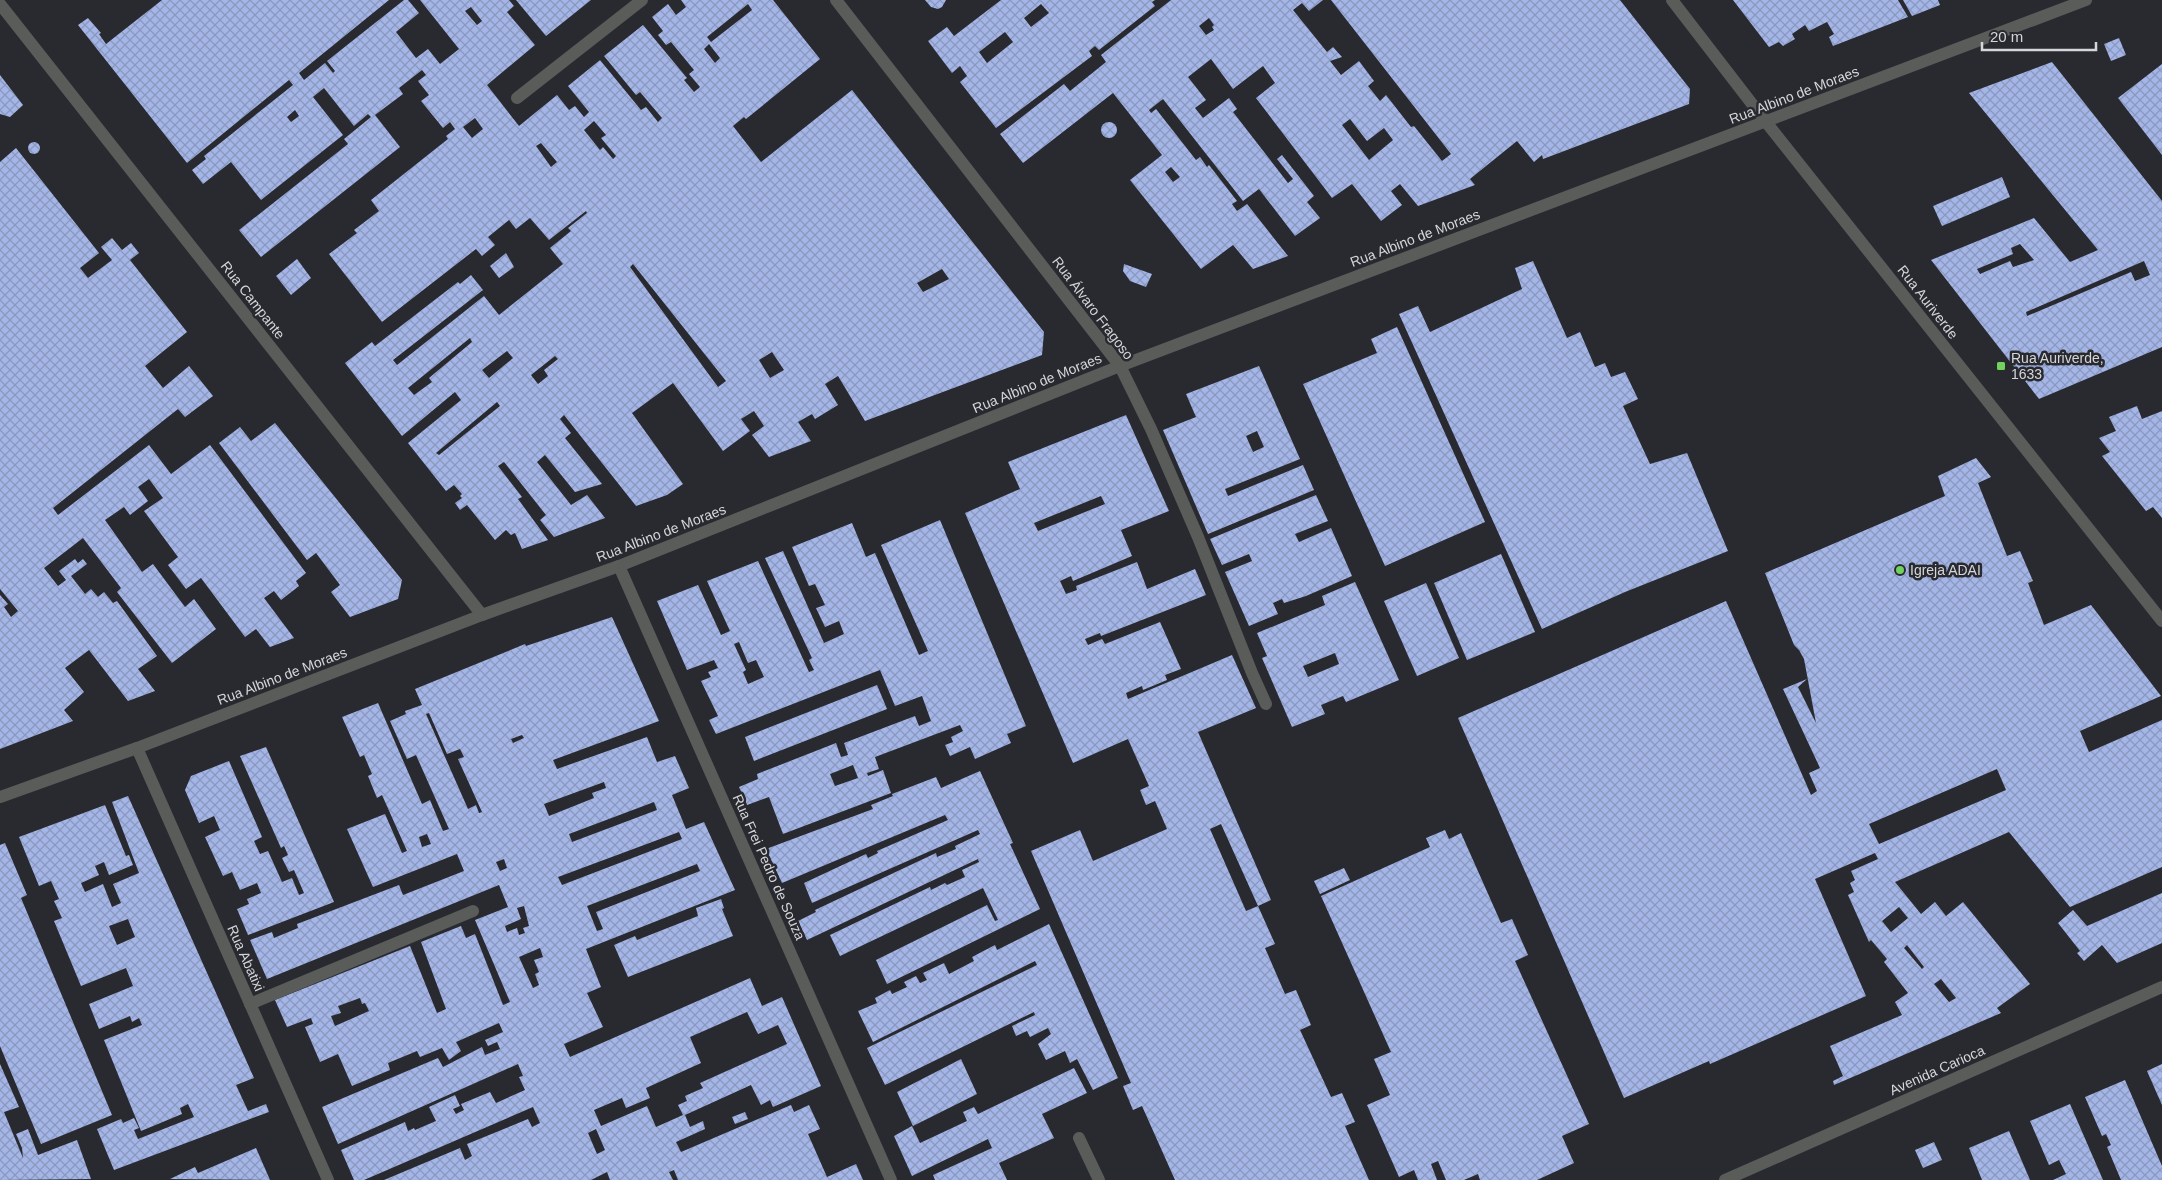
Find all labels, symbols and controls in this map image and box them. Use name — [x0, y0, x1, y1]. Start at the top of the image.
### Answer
scale bar — [1982, 20, 2096, 52]
text: 20 m — [1990, 28, 2023, 45]
street label: Rua Albino de Moraes — [1727, 63, 1861, 127]
street label: Rua Albino de Moraes — [1348, 206, 1482, 270]
street label: Rua Álvaro Fragoso — [1049, 253, 1137, 363]
street label: Rua Campante — [218, 258, 288, 342]
street label: Rua Auriverde — [1894, 262, 1962, 342]
street label: Rua Albino de Moraes — [970, 350, 1104, 416]
place label: Rua Auriverde, 1633 — [2011, 350, 2104, 382]
marker: Rua Auriverde, 1633 — [1995, 360, 2007, 372]
street label: Rua Albino de Moraes — [594, 501, 728, 565]
place label: Igreja ADAI — [1910, 562, 1981, 578]
marker: Igreja ADAI — [1894, 564, 1906, 576]
street label: Rua Albino de Moraes — [215, 644, 349, 708]
street label: Rua Frei Pedro de Souza — [730, 792, 809, 943]
street label: Rua Abatixi — [224, 922, 268, 994]
street label: Avenida Carioca — [1887, 1042, 1987, 1098]

